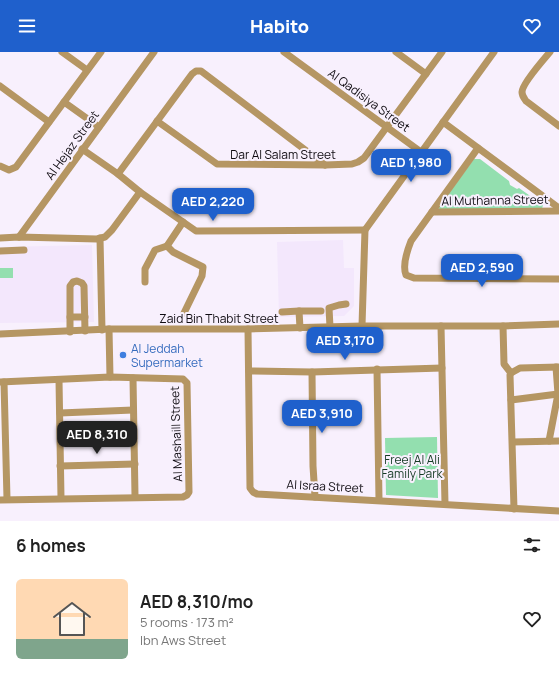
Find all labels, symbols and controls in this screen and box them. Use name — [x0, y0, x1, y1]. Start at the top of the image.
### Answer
text: Habito — [250, 14, 309, 38]
icon: menu — [16, 15, 38, 37]
icon: heart — [521, 15, 543, 37]
street label: Al Qadisiya Street — [325, 64, 414, 136]
street label: Al Hejaz Street — [41, 107, 103, 183]
street label: Dar Al Salam Street — [230, 146, 336, 163]
pin: AED 1,980 — [365, 149, 457, 183]
text: AED 1,980 — [380, 153, 442, 171]
pin: AED 2,220 — [167, 188, 259, 222]
street label: Al Muthanna Street — [441, 191, 549, 209]
text: AED 2,220 — [181, 192, 245, 210]
pin: AED 2,590 — [436, 254, 528, 288]
text: AED 2,590 — [450, 258, 514, 276]
street label: Zaid Bin Thabit Street — [159, 310, 279, 327]
pin: AED 3,170 — [299, 327, 391, 361]
text: AED 3,170 — [315, 331, 375, 349]
place label: Al Jeddah Supermarket — [131, 340, 203, 371]
marker: Al Jeddah Supermarket — [118, 350, 128, 360]
street label: Al Mashaill Street — [166, 386, 186, 482]
pin: AED 3,910 — [276, 400, 368, 434]
text: AED 3,910 — [291, 404, 353, 422]
pin: AED 8,310 — [51, 421, 143, 455]
text: AED 8,310 — [66, 425, 128, 443]
park label: Freej Al Ali Family Park — [382, 451, 443, 482]
street label: Al Israa Street — [286, 475, 364, 497]
text: 6 homes — [16, 534, 86, 557]
icon: filters — [521, 534, 543, 556]
text: AED 8,310/mo — [140, 590, 253, 613]
icon: home — [48, 595, 96, 643]
icon: heart — [521, 608, 543, 630]
text: 5 rooms · 173 m² — [140, 613, 234, 631]
text: Ibn Aws Street — [140, 631, 226, 649]

